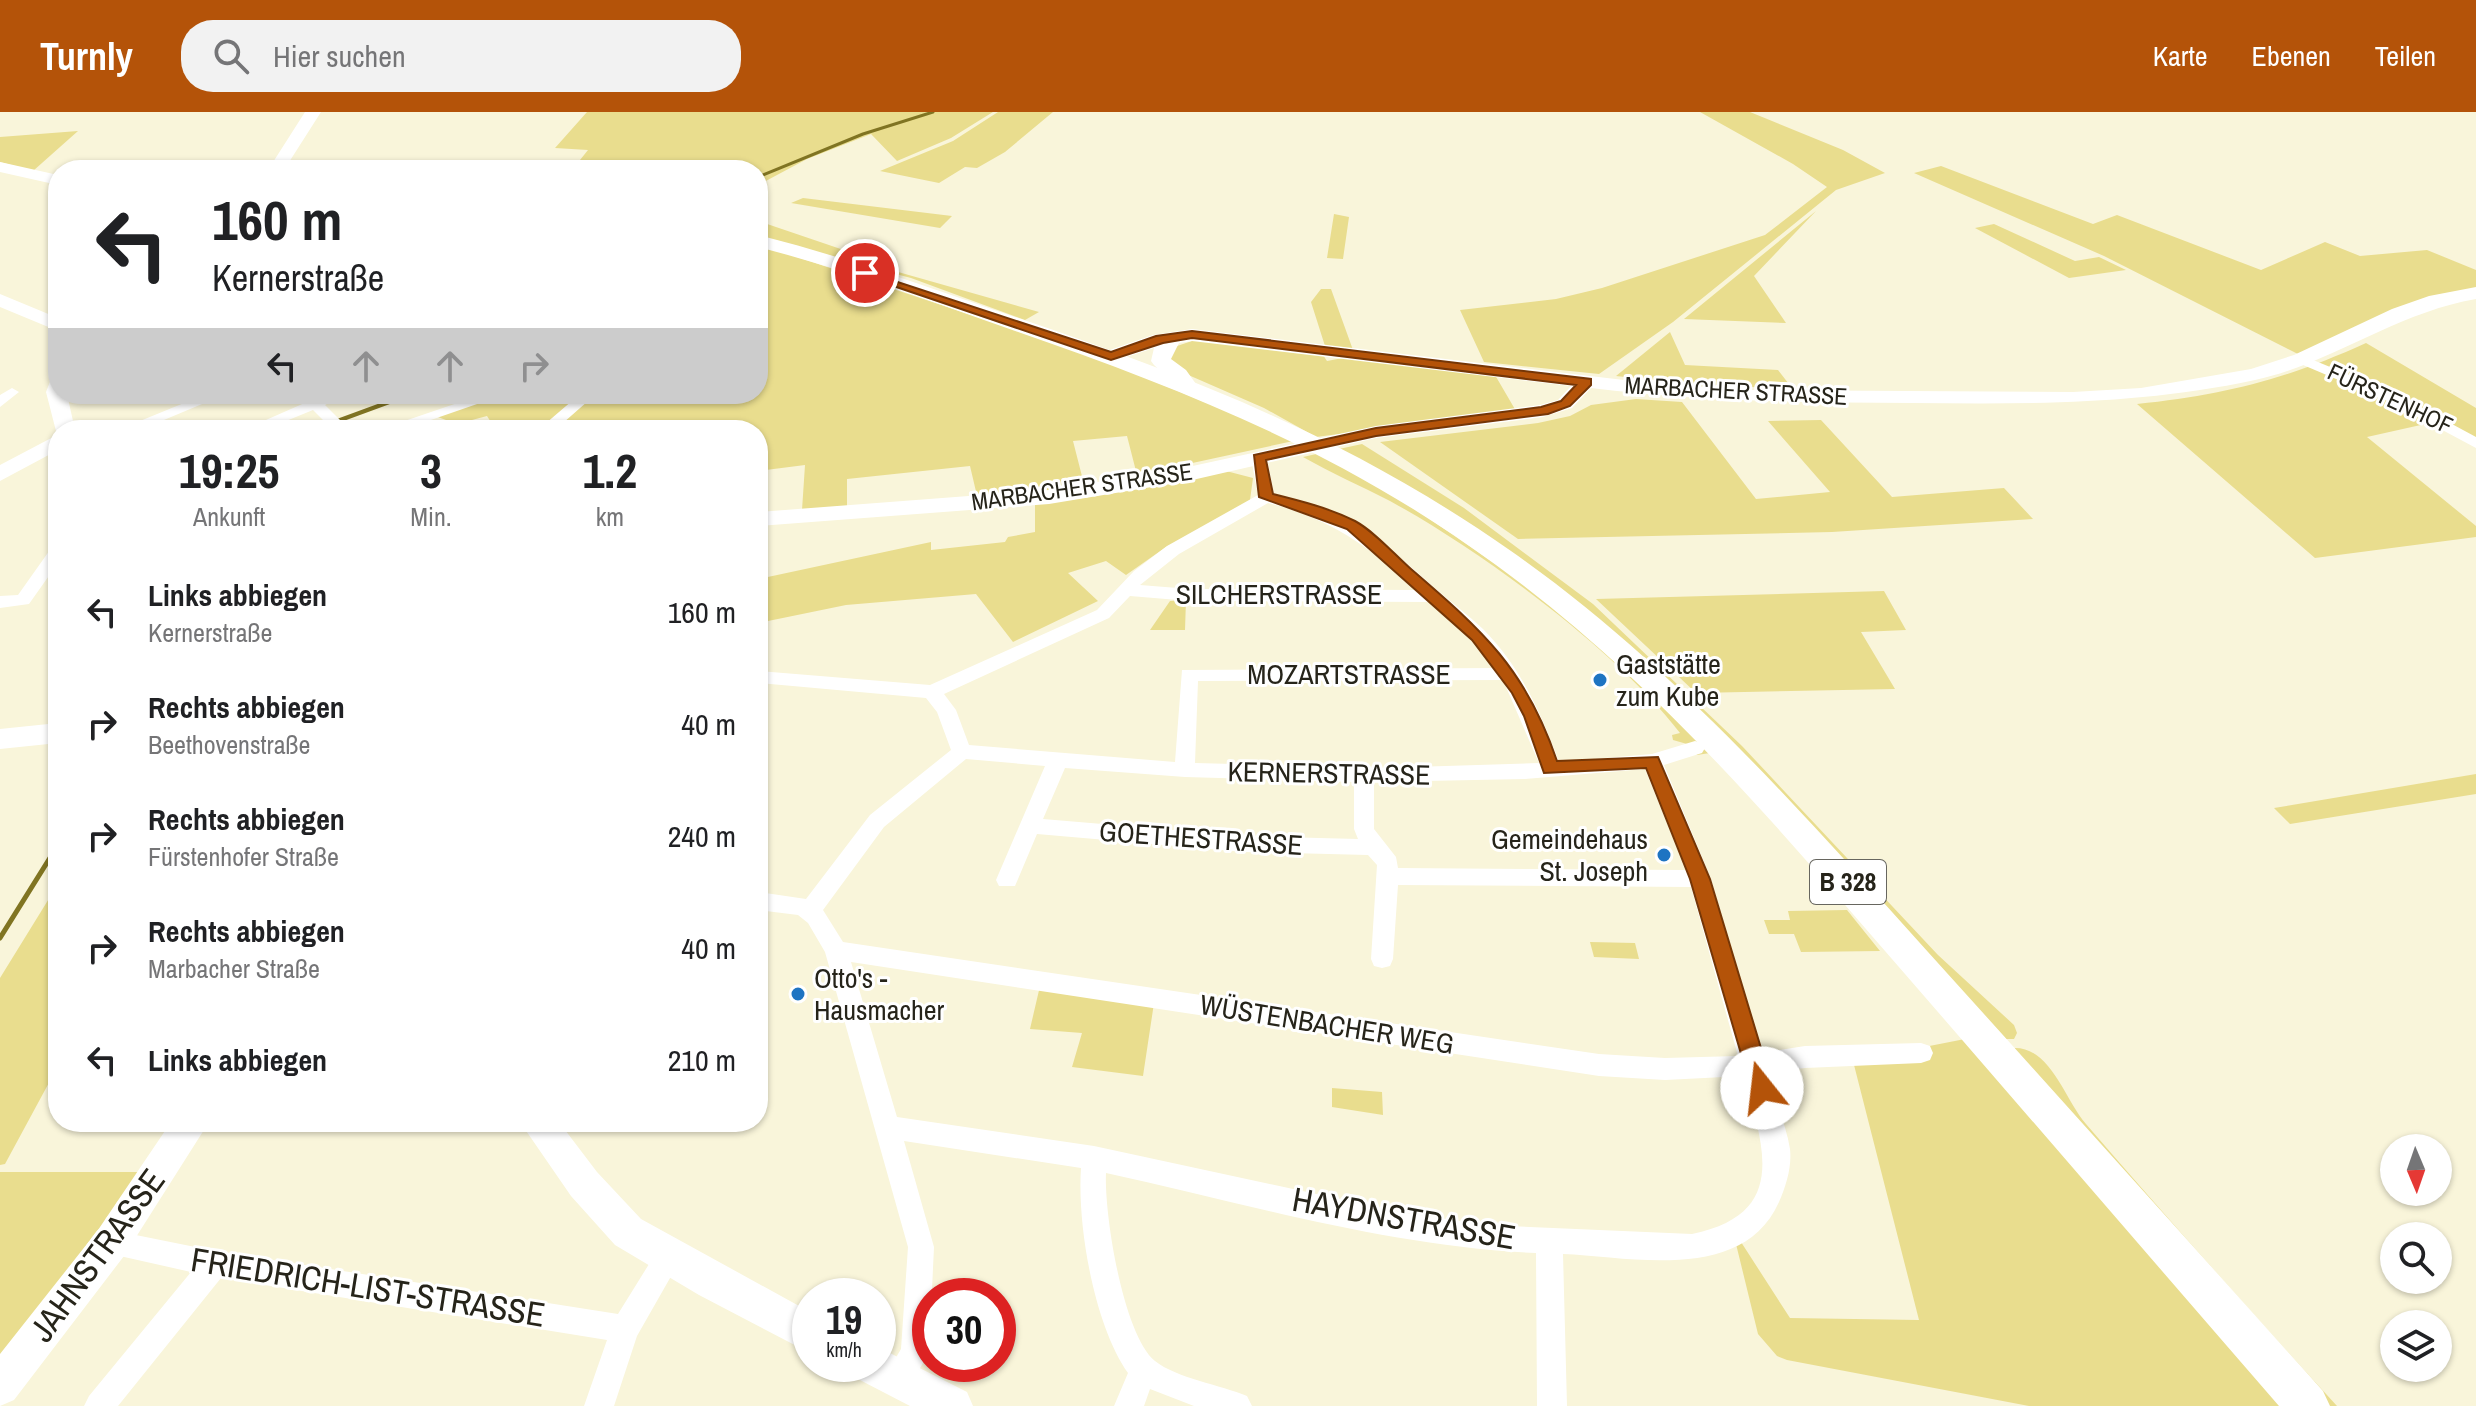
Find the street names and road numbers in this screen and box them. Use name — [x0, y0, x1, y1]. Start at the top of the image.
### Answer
street label: FÜRSTENHOF — [2323, 355, 2458, 441]
street label: MARBACHER STRASSE — [1624, 368, 1848, 412]
street label: MARBACHER STRASSE — [969, 455, 1195, 517]
street label: SILCHERSTRASSE — [1176, 575, 1382, 613]
street label: MOZARTSTRASSE — [1247, 655, 1451, 693]
street label: KERNERSTRASSE — [1227, 752, 1431, 794]
street label: GOETHESTRASSE — [1098, 812, 1304, 864]
road number: B 328 — [1810, 860, 1886, 904]
street label: WÜSTENBACHER WEG — [1197, 985, 1457, 1063]
street label: JAHNSTRASSE — [19, 1159, 175, 1351]
street label: HAYDNSTRASSE — [1289, 1176, 1519, 1260]
street label: FRIEDRICH-LIST-STRASSE — [188, 1236, 548, 1338]

